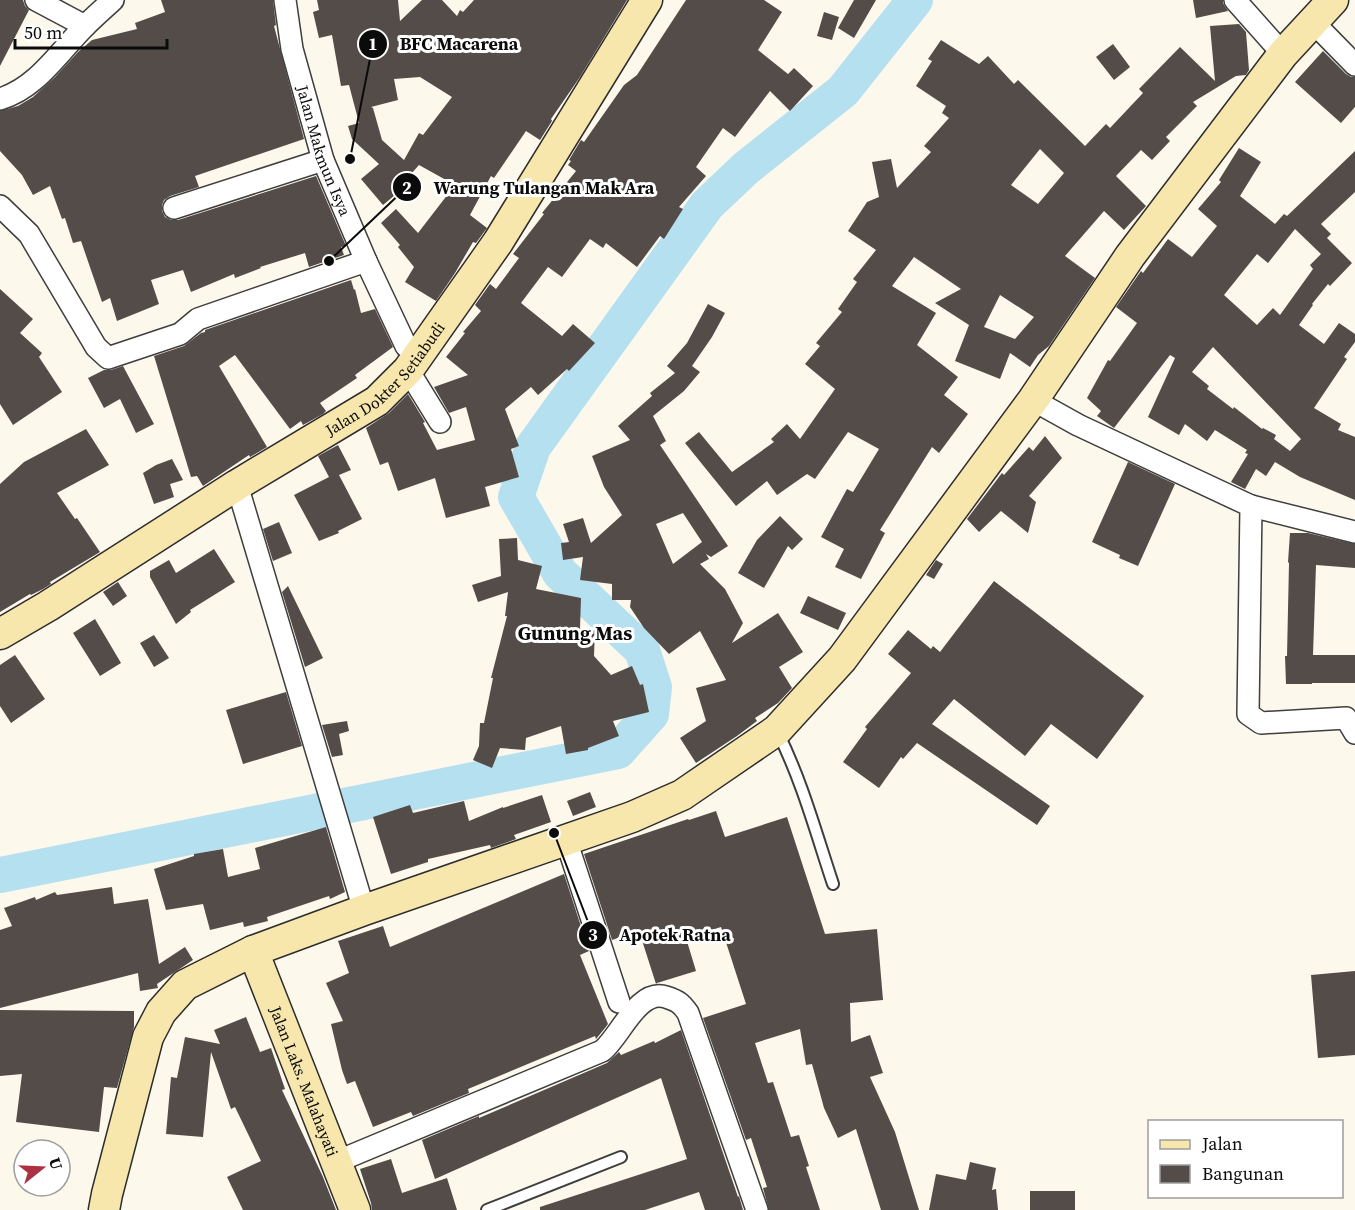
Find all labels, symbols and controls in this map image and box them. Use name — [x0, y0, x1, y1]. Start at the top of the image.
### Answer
scale bar — [15, 12, 166, 50]
text: 50 m — [24, 20, 62, 45]
callout: BFC Macarena — [358, 26, 530, 62]
text: 1 — [368, 31, 378, 56]
text: BFC Macarena — [400, 31, 519, 56]
street label: Jalan Makmun Isya — [291, 82, 357, 220]
callout: Warung Tulangan Mak Ara — [392, 169, 667, 205]
text: 2 — [402, 175, 412, 200]
text: Warung Tulangan Mak Ara — [434, 175, 655, 200]
street label: Jalan Dokter Setiabudi — [320, 317, 450, 441]
district label: Gunung Mas — [518, 619, 632, 647]
callout: Apotek Ratna — [578, 917, 743, 953]
text: 3 — [588, 922, 598, 947]
text: Apotek Ratna — [619, 922, 731, 947]
street label: Jalan Laks. Malahayati — [264, 1002, 344, 1160]
legend — [1148, 1120, 1343, 1198]
text: Jalan — [1201, 1131, 1243, 1156]
north arrow — [12, 1138, 72, 1198]
text: U — [44, 1154, 69, 1173]
text: Bangunan — [1202, 1161, 1284, 1186]

